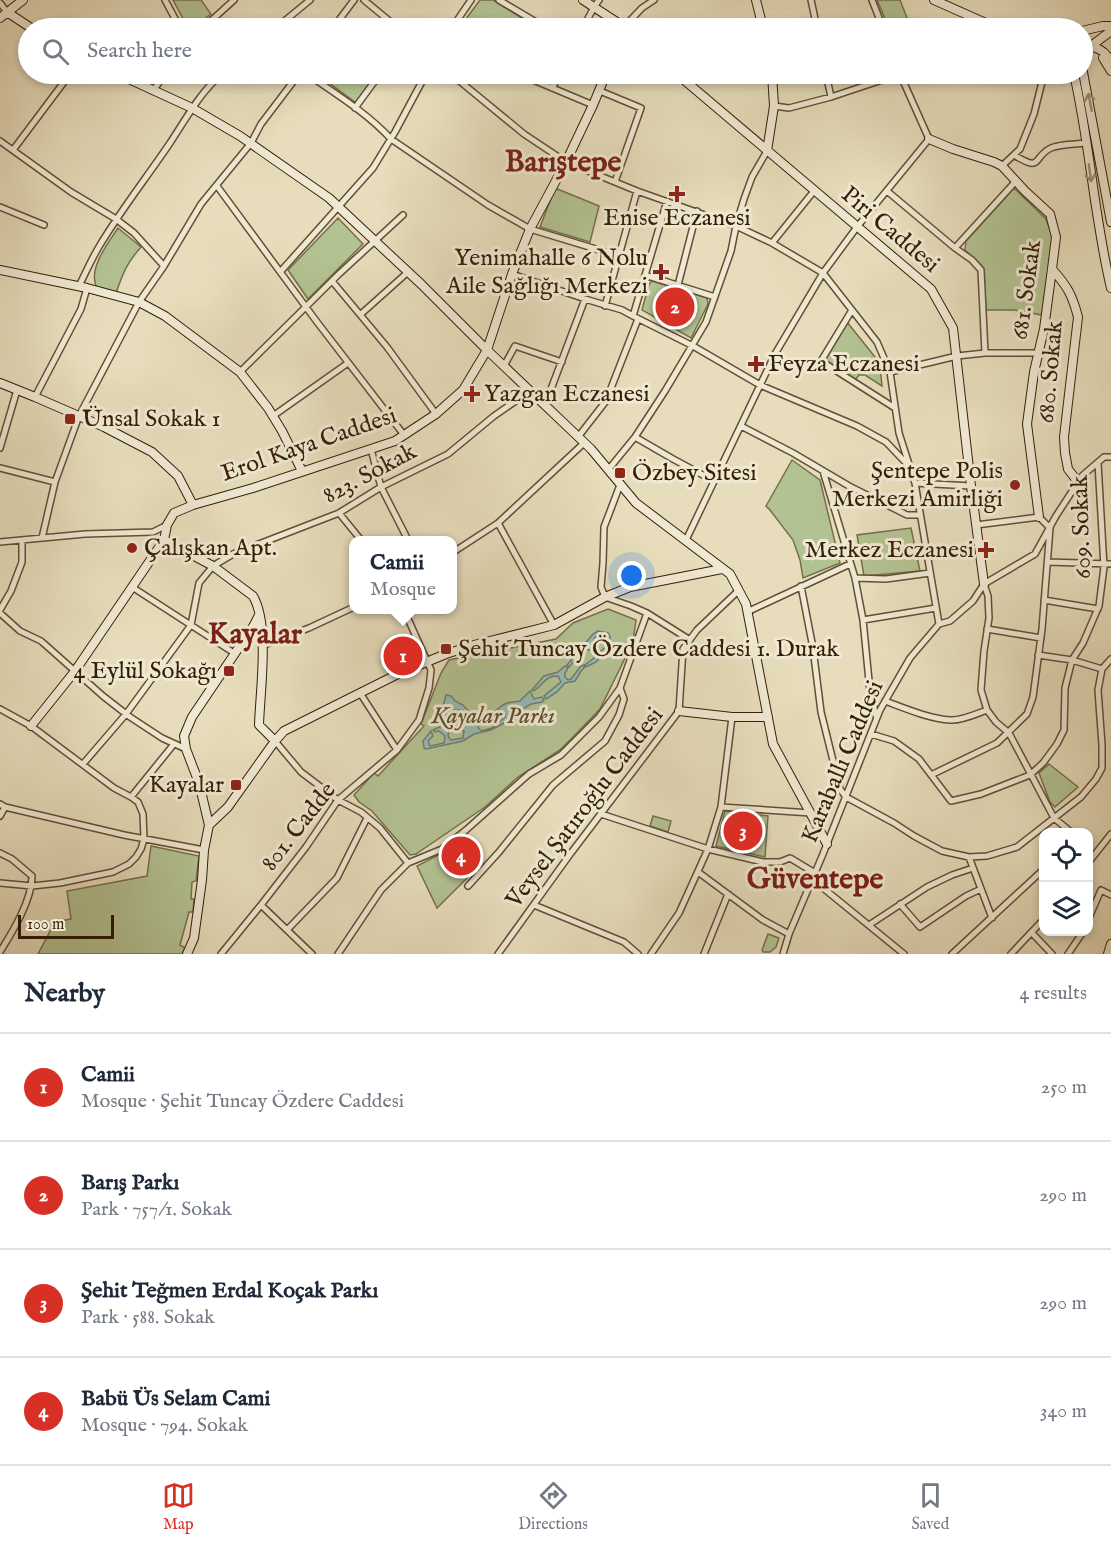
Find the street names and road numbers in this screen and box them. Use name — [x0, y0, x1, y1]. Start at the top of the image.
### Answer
street label: Piri Caddesi — [834, 180, 946, 280]
street label: 681. Sokak — [1005, 238, 1049, 342]
street label: 680. Sokak — [1031, 319, 1071, 425]
street label: Erol Kaya Caddesi — [217, 400, 401, 490]
street label: 823. Sokak — [318, 436, 422, 511]
street label: 609. Sokak — [1065, 474, 1099, 579]
street label: Karaballı Caddesi — [795, 676, 891, 848]
street label: Veysel Şatıroğlu Caddesi — [499, 701, 671, 915]
street label: 801. Cadde — [255, 776, 343, 878]

